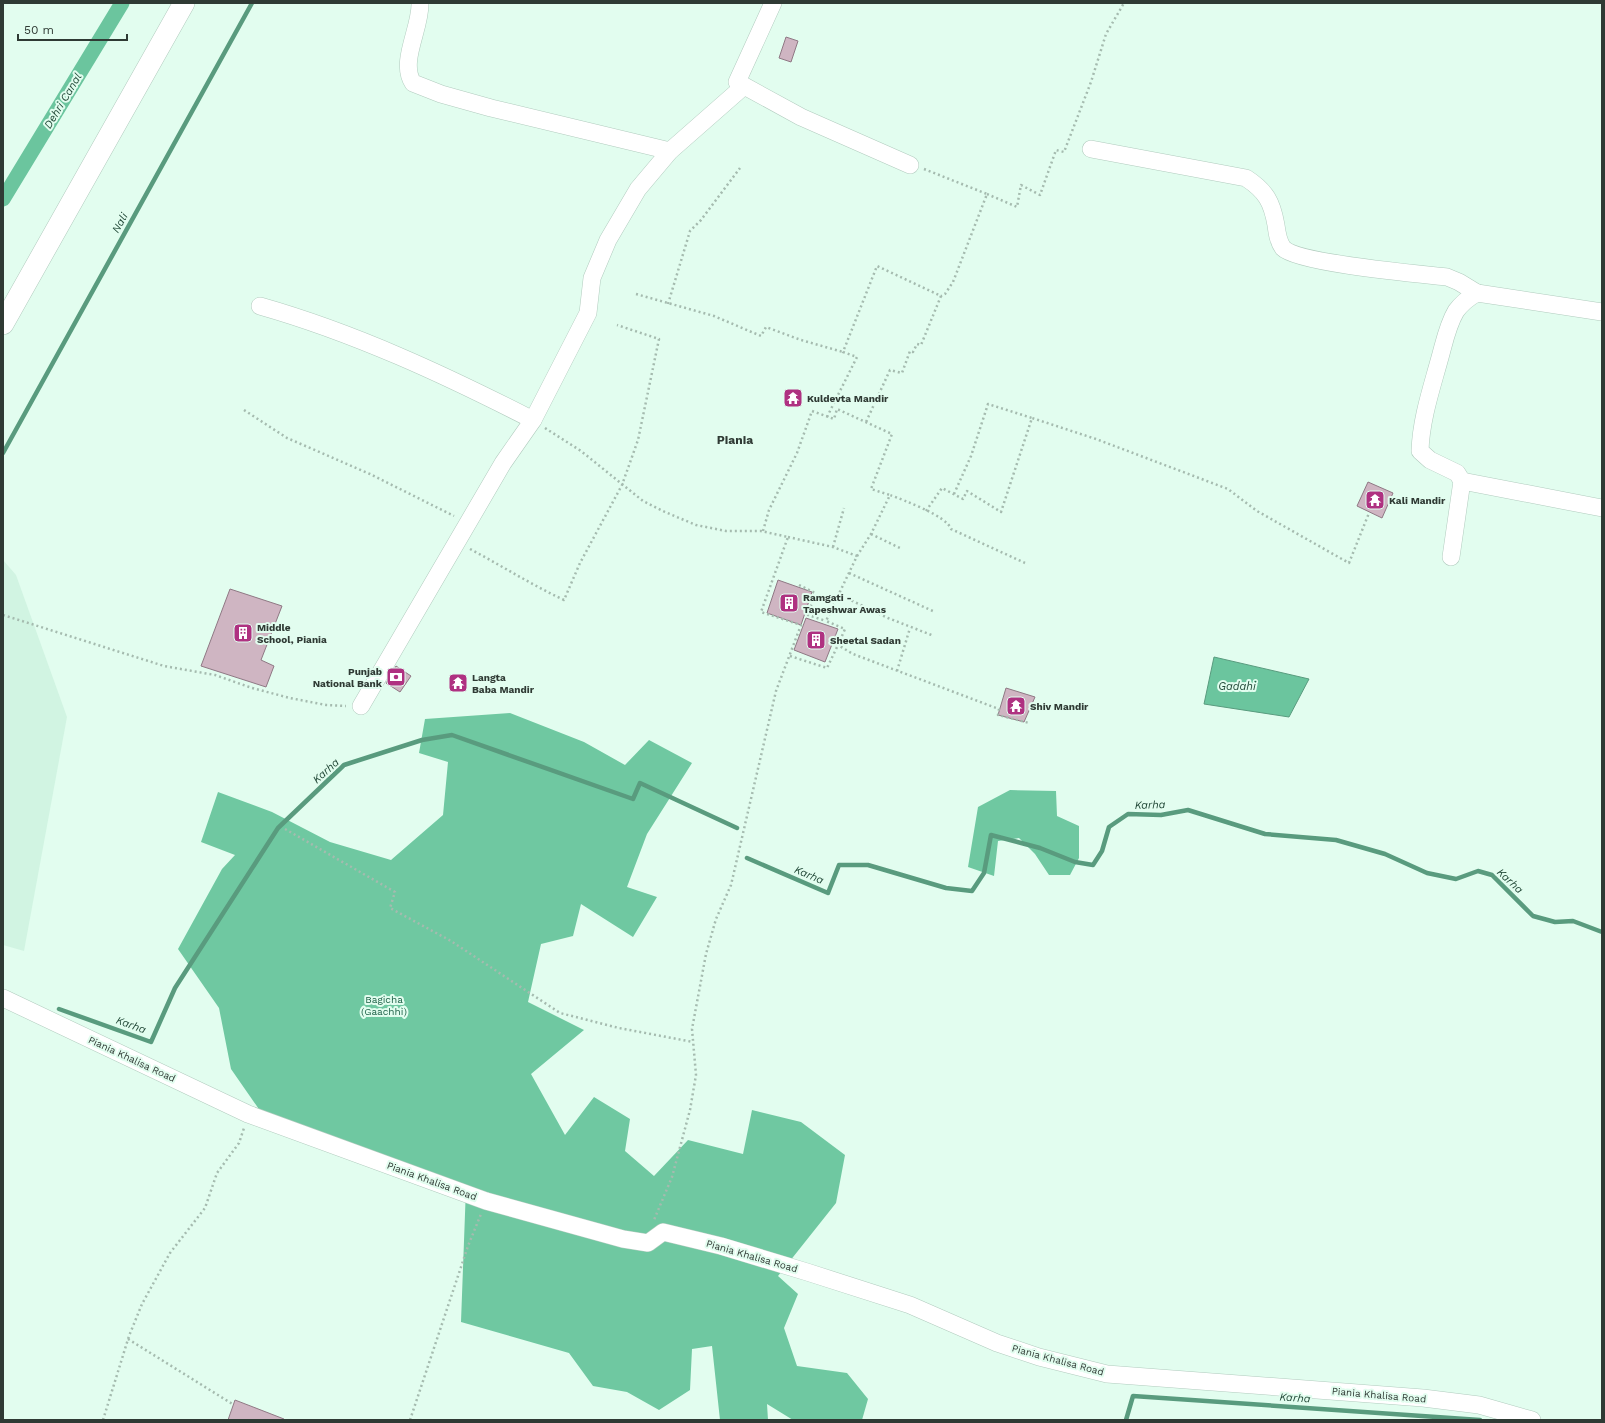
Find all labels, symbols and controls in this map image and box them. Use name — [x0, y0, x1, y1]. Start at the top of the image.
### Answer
scale bar — [18, 16, 127, 42]
text: 50 m — [24, 23, 54, 37]
water label: Dehri Canal — [41, 70, 85, 131]
water label: Nali — [109, 210, 131, 235]
temple icon: Kuldevta Mandir — [782, 387, 804, 409]
place label: Kuldevta Mandir — [807, 393, 889, 404]
district label: Piania — [717, 433, 753, 447]
temple icon: Kali Mandir — [1364, 489, 1386, 511]
place label: Kali Mandir — [1389, 495, 1446, 506]
building icon: Ramgati - Tapeshwar Awas — [778, 592, 800, 614]
place label: Ramgati - Tapeshwar Awas — [803, 592, 887, 615]
building icon: Middle School, Piania — [232, 622, 254, 644]
place label: Middle School, Piania — [257, 622, 327, 645]
building icon: Sheetal Sadan — [805, 629, 827, 651]
place label: Sheetal Sadan — [830, 635, 901, 646]
place label: Punjab National Bank — [313, 666, 383, 689]
bank icon: Punjab National Bank — [385, 666, 407, 688]
temple icon: Langta Baba Mandir — [447, 672, 469, 694]
place label: Langta Baba Mandir — [472, 672, 535, 695]
water label: Gadahi — [1218, 680, 1257, 693]
temple icon: Shiv Mandir — [1005, 695, 1027, 717]
place label: Shiv Mandir — [1030, 701, 1089, 712]
water label: Karha — [310, 756, 342, 786]
water label: Karha — [1134, 798, 1166, 812]
water label: Karha — [792, 863, 826, 887]
water label: Karha — [1494, 866, 1526, 896]
park label: Bagicha (Gaachhi) — [361, 994, 407, 1017]
water label: Karha — [114, 1014, 148, 1036]
street label: Piania Khalisa Road — [87, 1034, 177, 1084]
street label: Piania Khalisa Road — [386, 1160, 478, 1202]
street label: Piania Khalisa Road — [705, 1238, 799, 1274]
street label: Piania Khalisa Road — [1011, 1342, 1105, 1378]
street label: Piania Khalisa Road — [1331, 1385, 1427, 1405]
water label: Karha — [1279, 1390, 1311, 1406]

